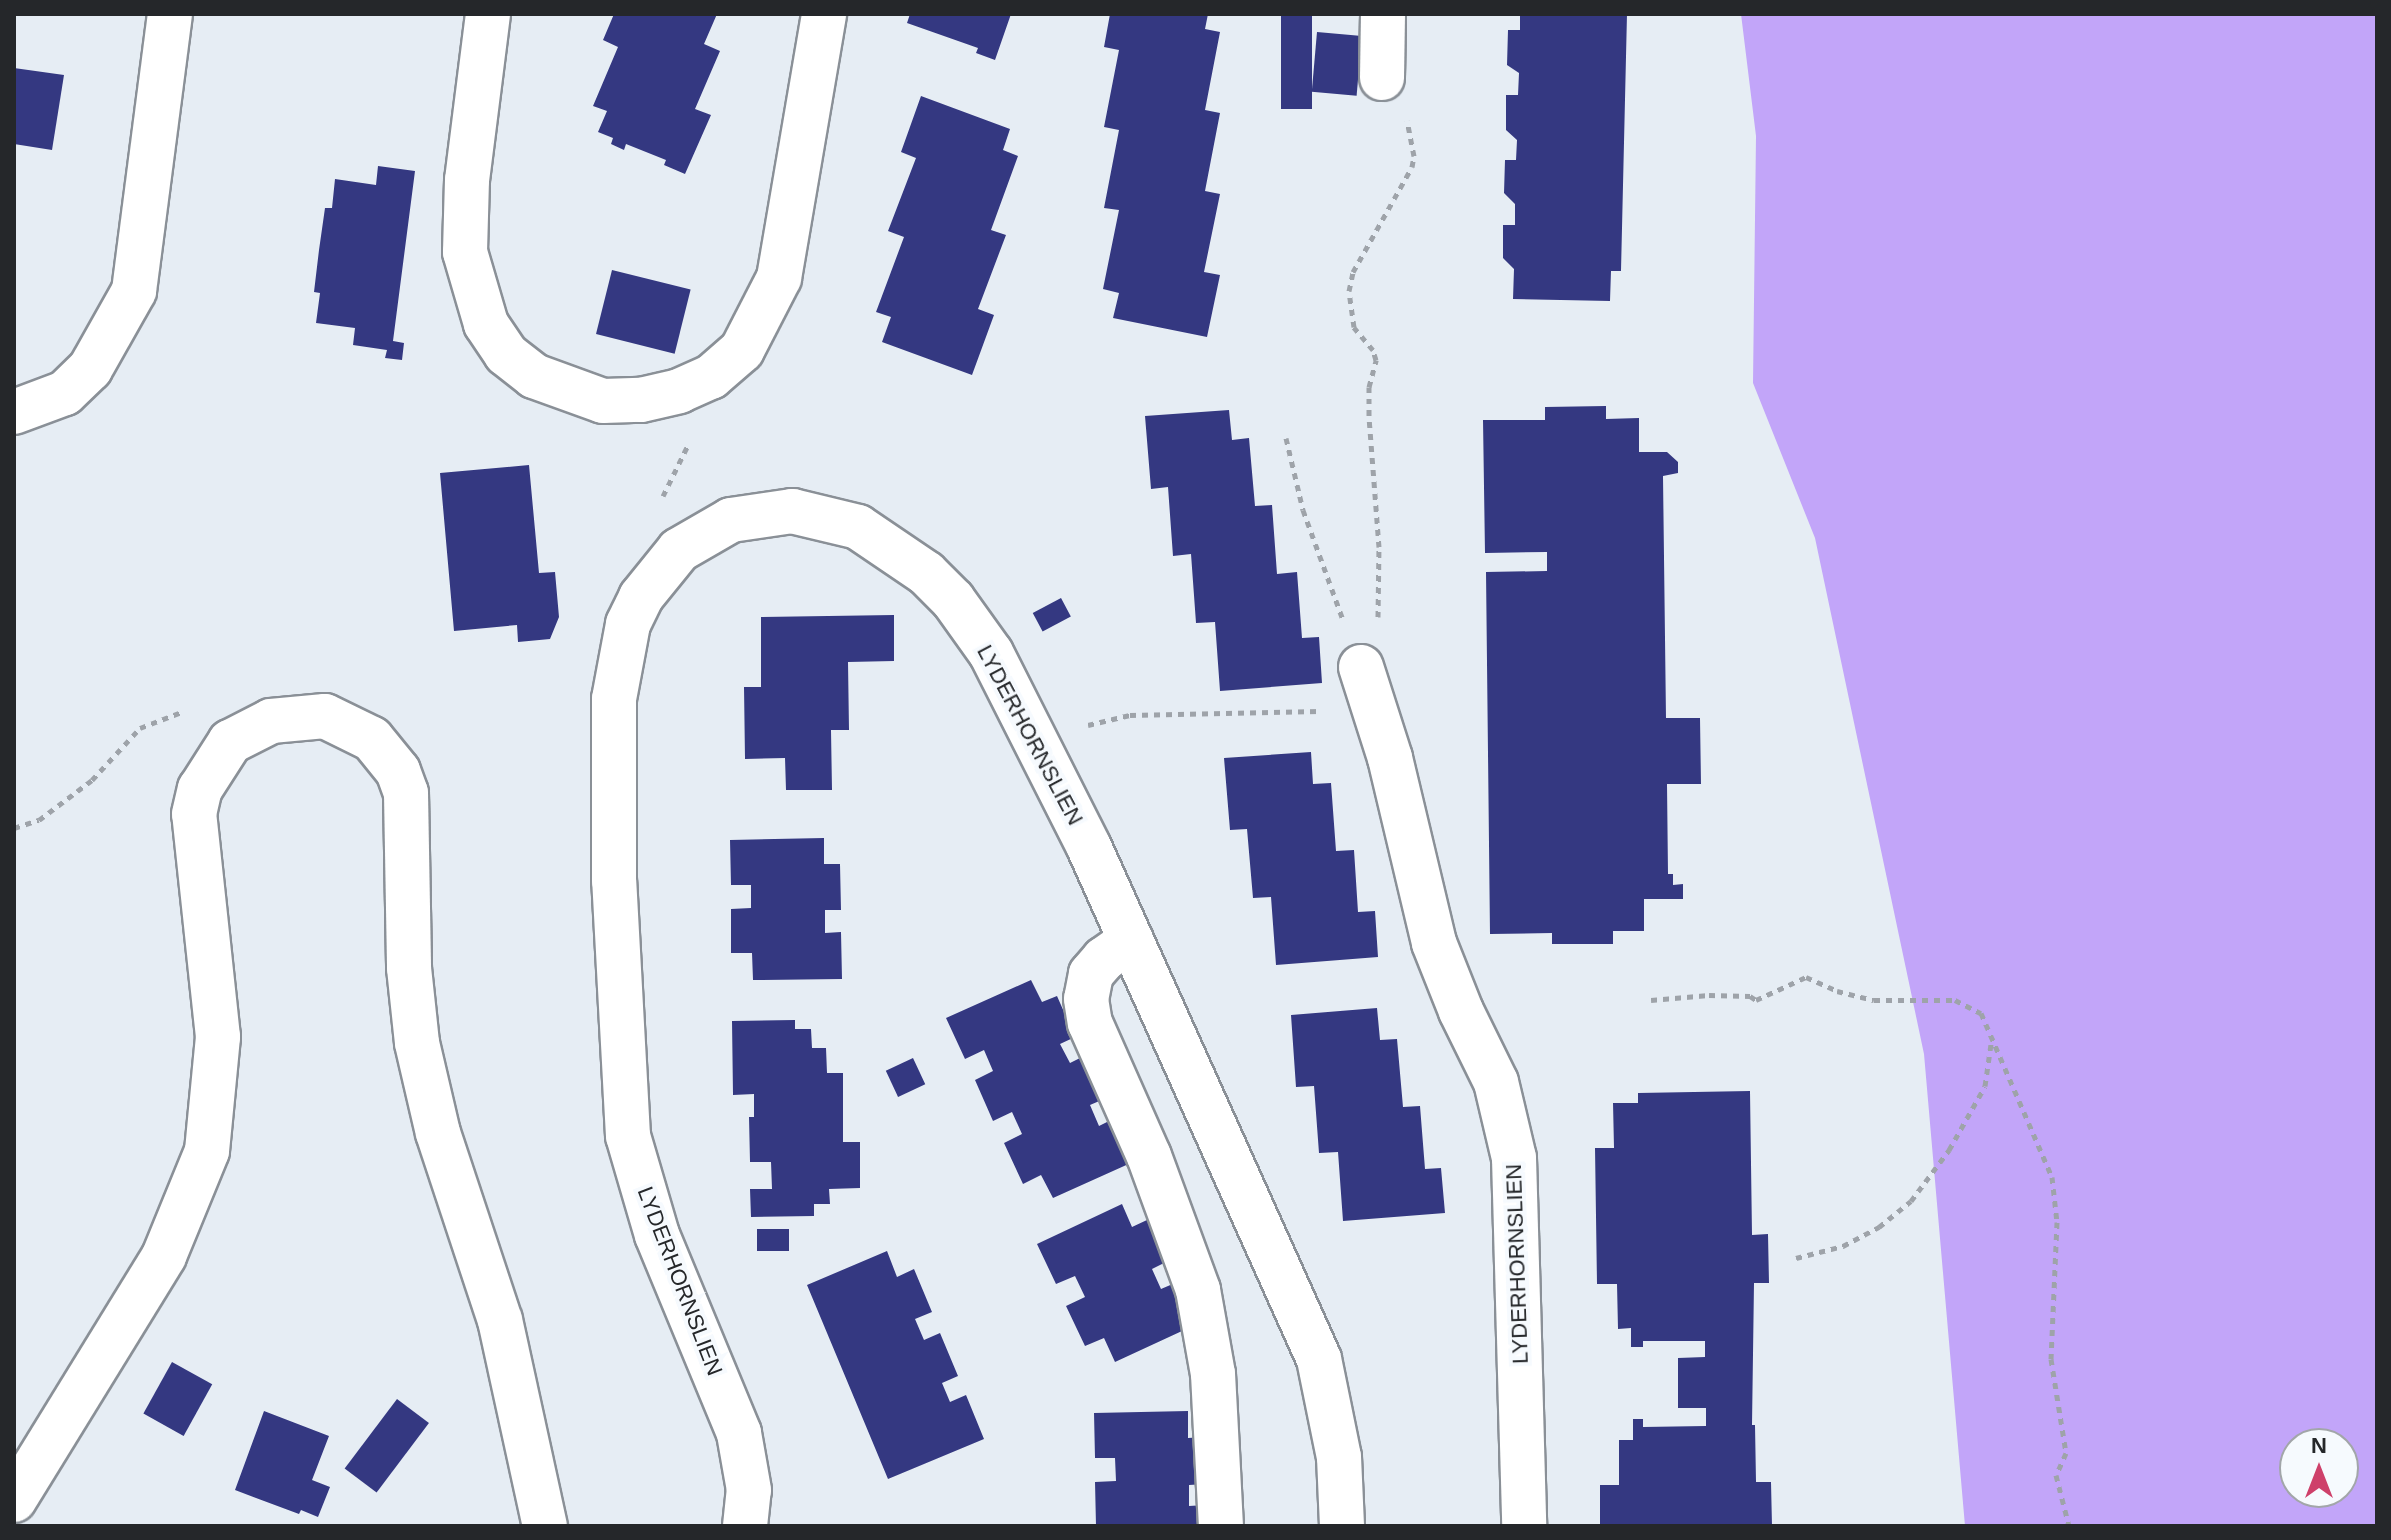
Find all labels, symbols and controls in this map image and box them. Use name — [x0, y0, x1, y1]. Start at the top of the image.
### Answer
street label: LYDERHORNSLIEN — [971, 640, 1089, 830]
street label: LYDERHORNSLIEN — [1500, 1164, 1534, 1364]
street label: LYDERHORNSLIEN — [632, 1183, 728, 1379]
north arrow — [2279, 1428, 2359, 1508]
text: N — [2311, 1433, 2327, 1458]

